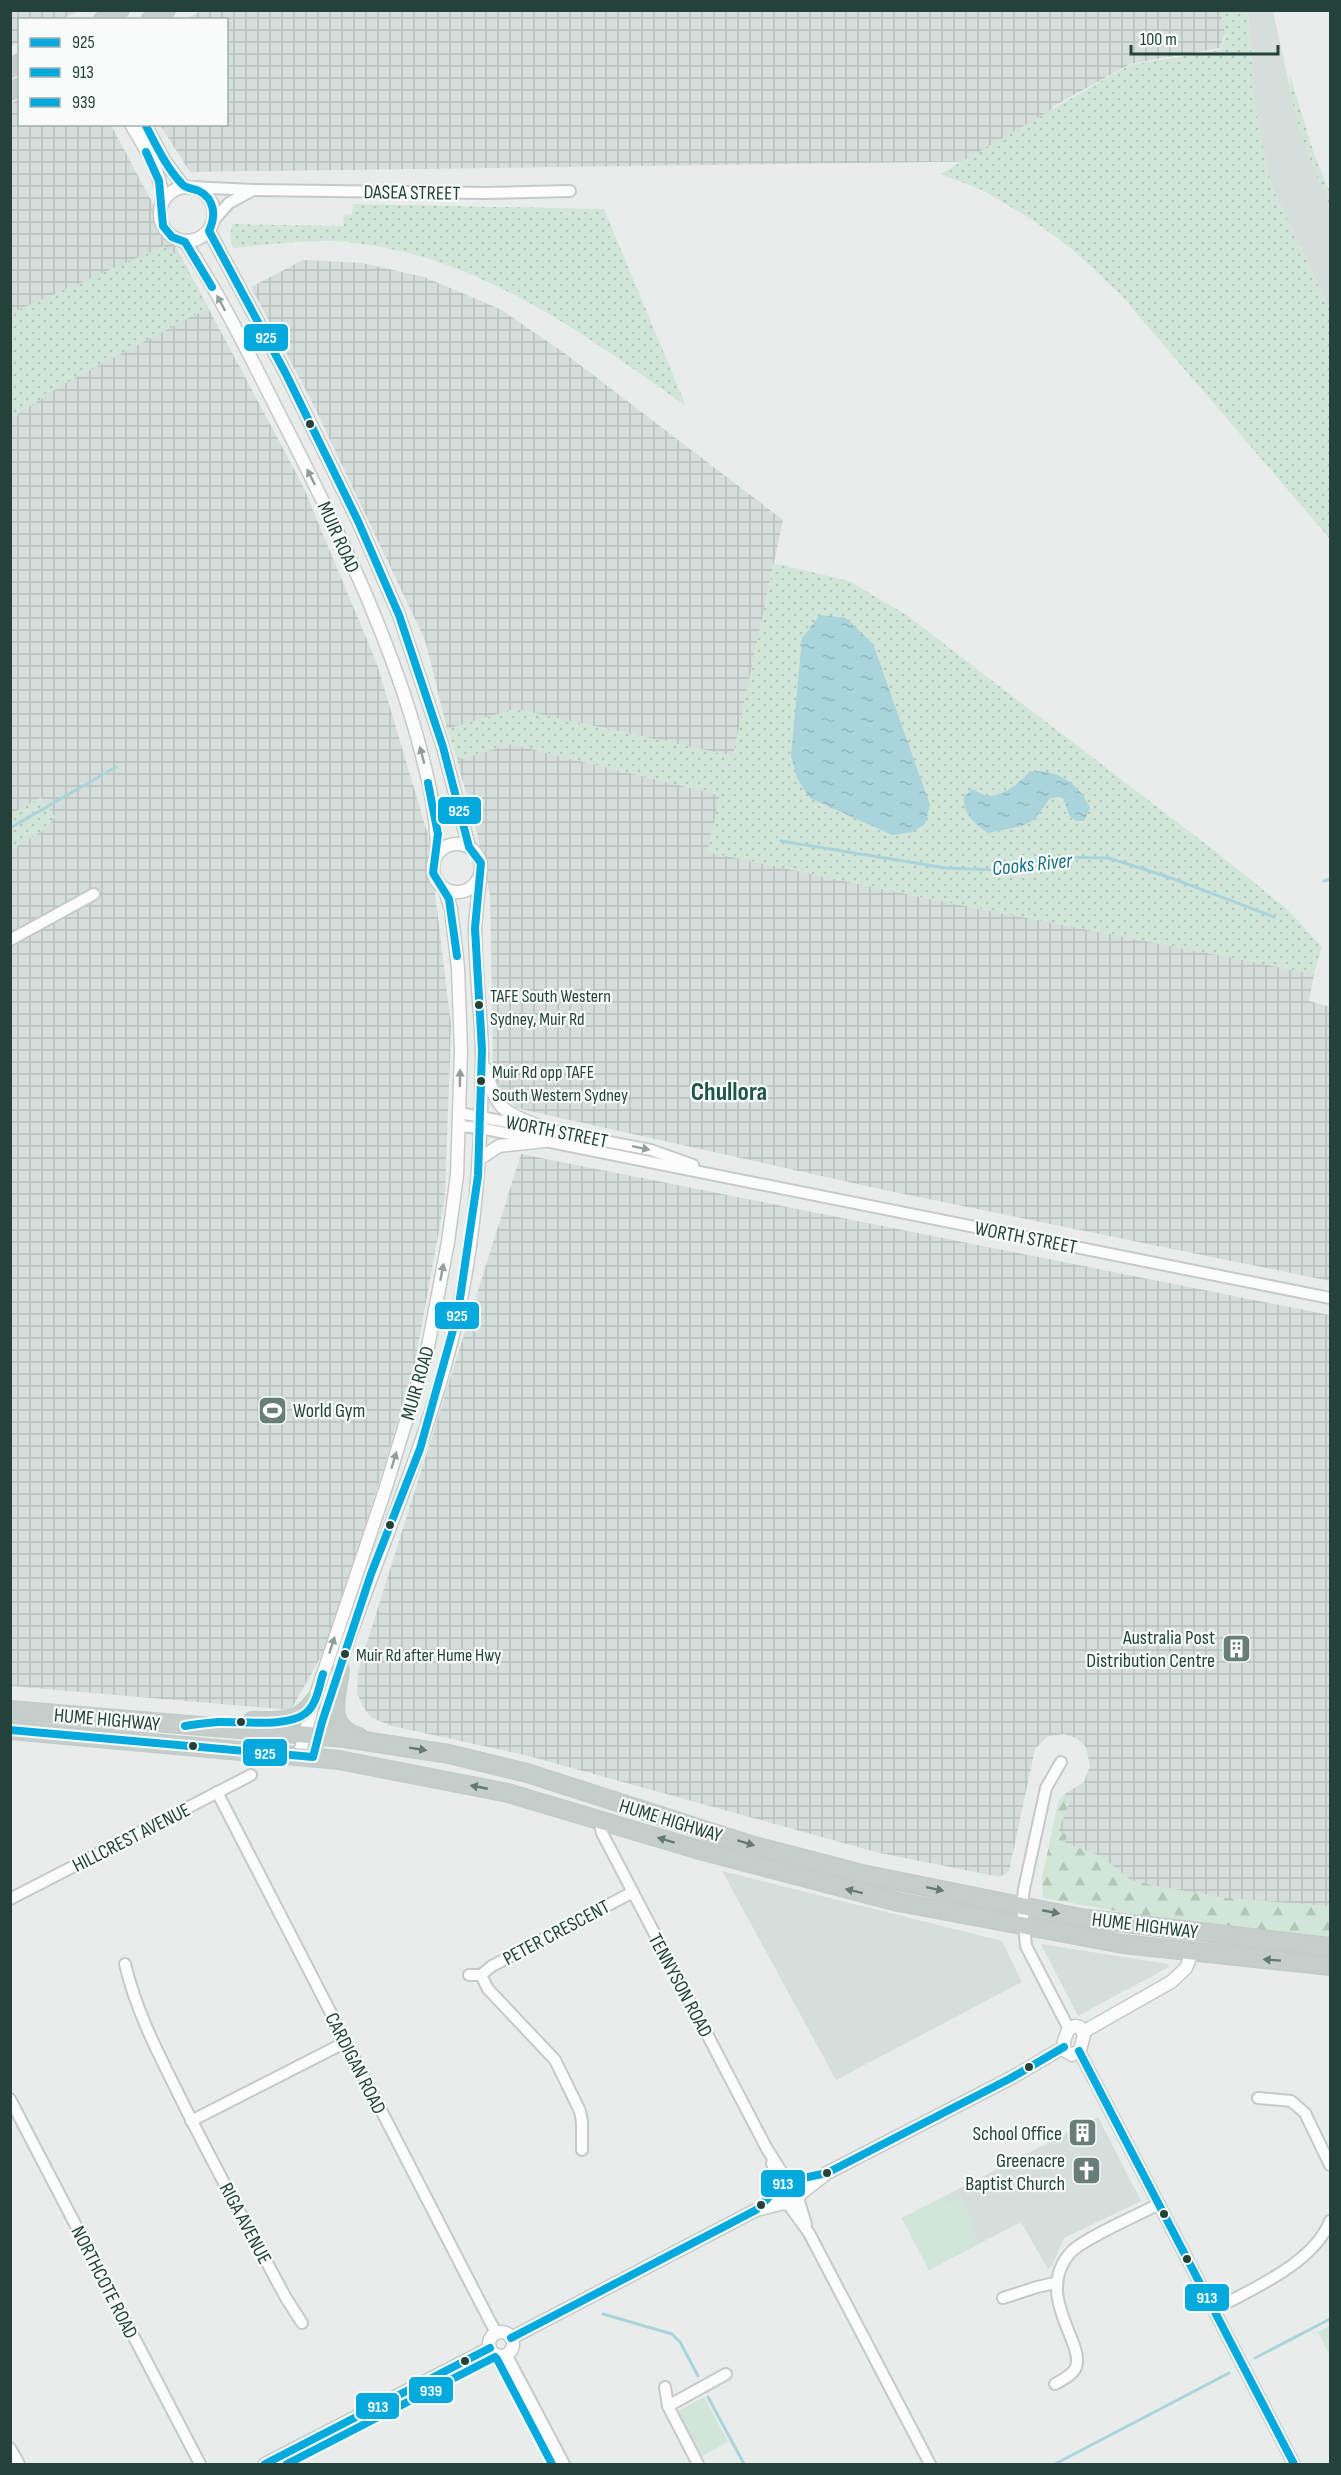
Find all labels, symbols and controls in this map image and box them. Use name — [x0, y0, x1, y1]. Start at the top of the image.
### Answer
legend — [18, 18, 228, 126]
scale bar — [1131, 18, 1278, 56]
text: 100 m — [1140, 29, 1177, 50]
text: 925 — [72, 32, 95, 53]
text: 913 — [72, 62, 94, 83]
text: 939 — [72, 92, 96, 113]
street label: DASEA STREET — [363, 180, 461, 206]
one-way arrow — [216, 295, 226, 312]
line badge: 925 — [243, 323, 289, 352]
text: 925 — [255, 329, 277, 348]
unlabelled marker — [304, 418, 316, 430]
one-way arrow — [306, 468, 315, 485]
street label: MUIR ROAD — [312, 498, 364, 577]
one-way arrow — [416, 746, 426, 764]
line badge: 925 — [437, 796, 482, 825]
text: 925 — [448, 802, 470, 821]
water label: Cooks River — [991, 848, 1074, 881]
place label: TAFE South Western Sydney, Muir Rd — [490, 986, 611, 1030]
marker: TAFE South Western Sydney, Muir Rd — [473, 999, 485, 1011]
place label: Muir Rd opp TAFE South Western Sydney — [492, 1062, 628, 1106]
one-way arrow — [455, 1068, 465, 1087]
marker: Muir Rd opp TAFE South Western Sydney — [475, 1075, 487, 1087]
district label: Chullora — [691, 1077, 767, 1108]
street label: WORTH STREET — [504, 1110, 610, 1154]
one-way arrow — [632, 1144, 651, 1153]
street label: WORTH STREET — [973, 1216, 1079, 1260]
one-way arrow — [438, 1262, 447, 1281]
line badge: 925 — [434, 1301, 480, 1330]
text: 925 — [446, 1307, 468, 1326]
street label: MUIR ROAD — [396, 1344, 440, 1423]
sports icon: World Gym — [256, 1394, 288, 1426]
place label: World Gym — [293, 1399, 365, 1423]
one-way arrow — [390, 1451, 399, 1469]
unlabelled marker — [384, 1519, 396, 1531]
place label: Australia Post Distribution Centre — [1086, 1626, 1215, 1673]
building icon: Australia Post Distribution Centre — [1220, 1633, 1252, 1665]
one-way arrow — [328, 1636, 338, 1654]
place label: Muir Rd after Hume Hwy — [356, 1645, 501, 1666]
marker: Muir Rd after Hume Hwy — [339, 1648, 351, 1660]
street label: HUME HIGHWAY — [53, 1703, 162, 1737]
unlabelled marker — [235, 1716, 247, 1728]
line badge: 925 — [242, 1738, 288, 1767]
unlabelled marker — [187, 1740, 199, 1752]
one-way arrow — [408, 1744, 427, 1753]
text: 925 — [254, 1745, 276, 1764]
one-way arrow — [469, 1782, 488, 1792]
street label: HUME HIGHWAY — [616, 1794, 726, 1848]
street label: HILLCREST AVENUE — [68, 1798, 194, 1878]
one-way arrow — [657, 1835, 675, 1844]
one-way arrow — [737, 1839, 755, 1849]
one-way arrow — [926, 1885, 945, 1894]
one-way arrow — [845, 1886, 863, 1896]
street label: PETER CRESCENT — [499, 1895, 614, 1971]
one-way arrow — [1042, 1908, 1061, 1917]
street label: HUME HIGHWAY — [1091, 1908, 1200, 1944]
street label: TENNYSON ROAD — [643, 1930, 717, 2041]
one-way arrow — [1263, 1955, 1282, 1965]
street label: CARDIGAN ROAD — [319, 2009, 391, 2118]
unlabelled marker — [1023, 2061, 1035, 2073]
building icon: School Office — [1067, 2117, 1099, 2149]
place label: School Office — [972, 2122, 1062, 2146]
place label: Greenacre Baptist Church — [965, 2149, 1065, 2196]
church icon: Greenacre Baptist Church — [1070, 2155, 1102, 2187]
unlabelled marker — [821, 2167, 833, 2179]
line badge: 913 — [760, 2169, 806, 2198]
text: 913 — [772, 2175, 794, 2194]
street label: RIGA AVENUE — [214, 2179, 277, 2268]
unlabelled marker — [755, 2199, 767, 2211]
unlabelled marker — [1158, 2208, 1170, 2220]
street label: NORTHCOTE ROAD — [65, 2222, 143, 2343]
unlabelled marker — [1181, 2253, 1193, 2265]
line badge: 913 — [1184, 2283, 1230, 2312]
text: 913 — [1196, 2289, 1218, 2308]
unlabelled marker — [459, 2355, 471, 2367]
line badge: 939 — [408, 2376, 454, 2404]
text: 939 — [420, 2382, 442, 2401]
line badge: 913 — [355, 2392, 400, 2420]
text: 913 — [367, 2398, 389, 2417]

